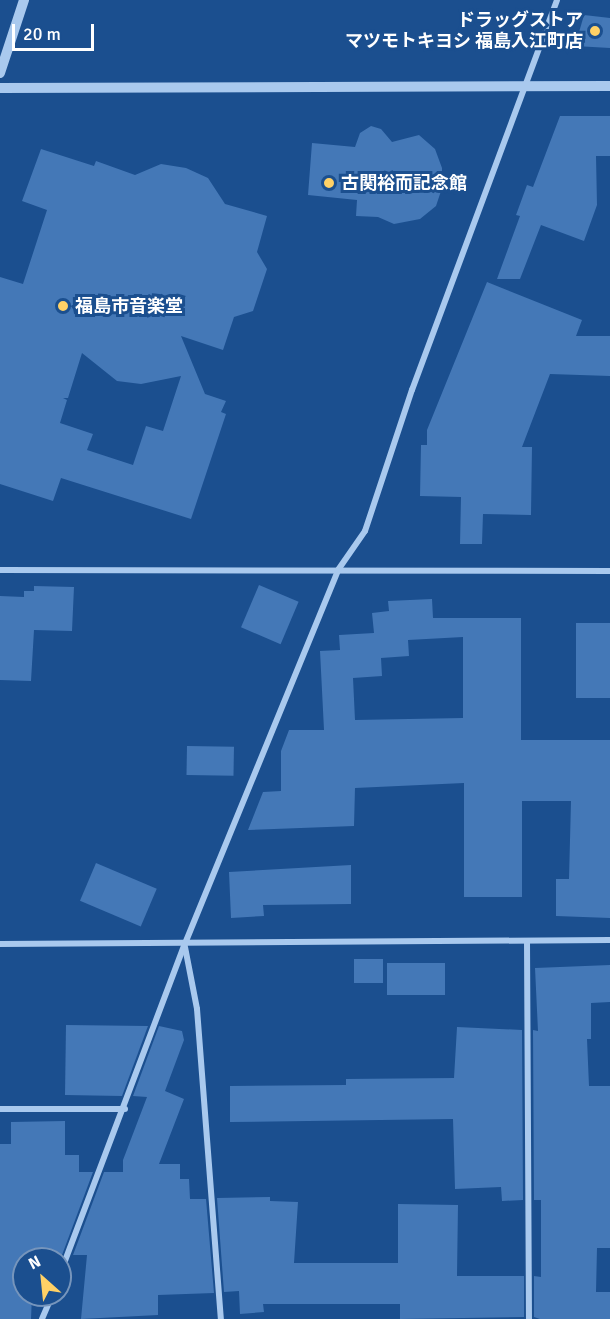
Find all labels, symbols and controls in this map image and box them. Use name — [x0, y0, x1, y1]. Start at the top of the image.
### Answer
place label: ドラッグストア マツモトキヨシ 福島入江町店 — [345, 10, 583, 52]
scale bar — [15, 12, 98, 50]
text: 20 m — [23, 23, 61, 45]
marker: ドラッグストア マツモトキヨシ 福島入江町店 — [588, 24, 602, 38]
place label: 古関裕而記念館 — [341, 172, 467, 194]
marker: 古関裕而記念館 — [322, 176, 336, 190]
place label: 福島市音楽堂 — [75, 295, 183, 317]
marker: 福島市音楽堂 — [56, 299, 70, 313]
north arrow — [12, 1247, 72, 1307]
text: N — [25, 1251, 44, 1274]

